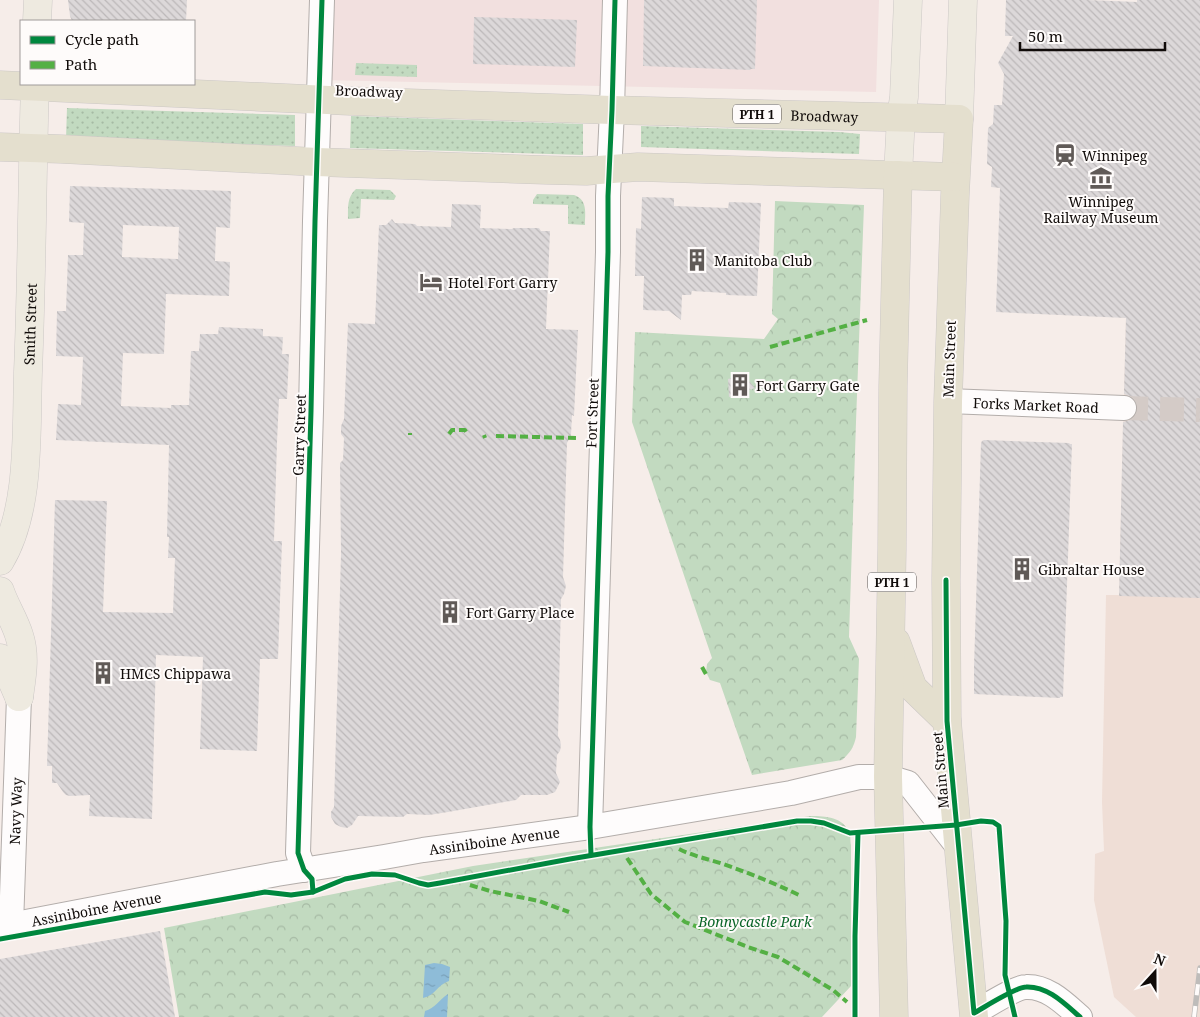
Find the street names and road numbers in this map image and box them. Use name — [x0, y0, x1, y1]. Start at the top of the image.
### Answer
street label: Broadway — [335, 80, 403, 102]
road number: PTH 1 — [733, 105, 781, 124]
street label: Broadway — [790, 105, 859, 126]
street label: Smith Street — [19, 283, 40, 365]
street label: Main Street — [938, 320, 960, 398]
street label: Fort Street — [581, 378, 603, 448]
street label: Forks Market Road — [973, 393, 1100, 417]
street label: Garry Street — [288, 394, 310, 476]
road number: PTH 1 — [868, 572, 916, 592]
street label: Main Street — [927, 731, 953, 809]
street label: Navy Way — [4, 777, 26, 845]
street label: Assiniboine Avenue — [428, 822, 561, 859]
street label: Assiniboine Avenue — [30, 887, 163, 930]

